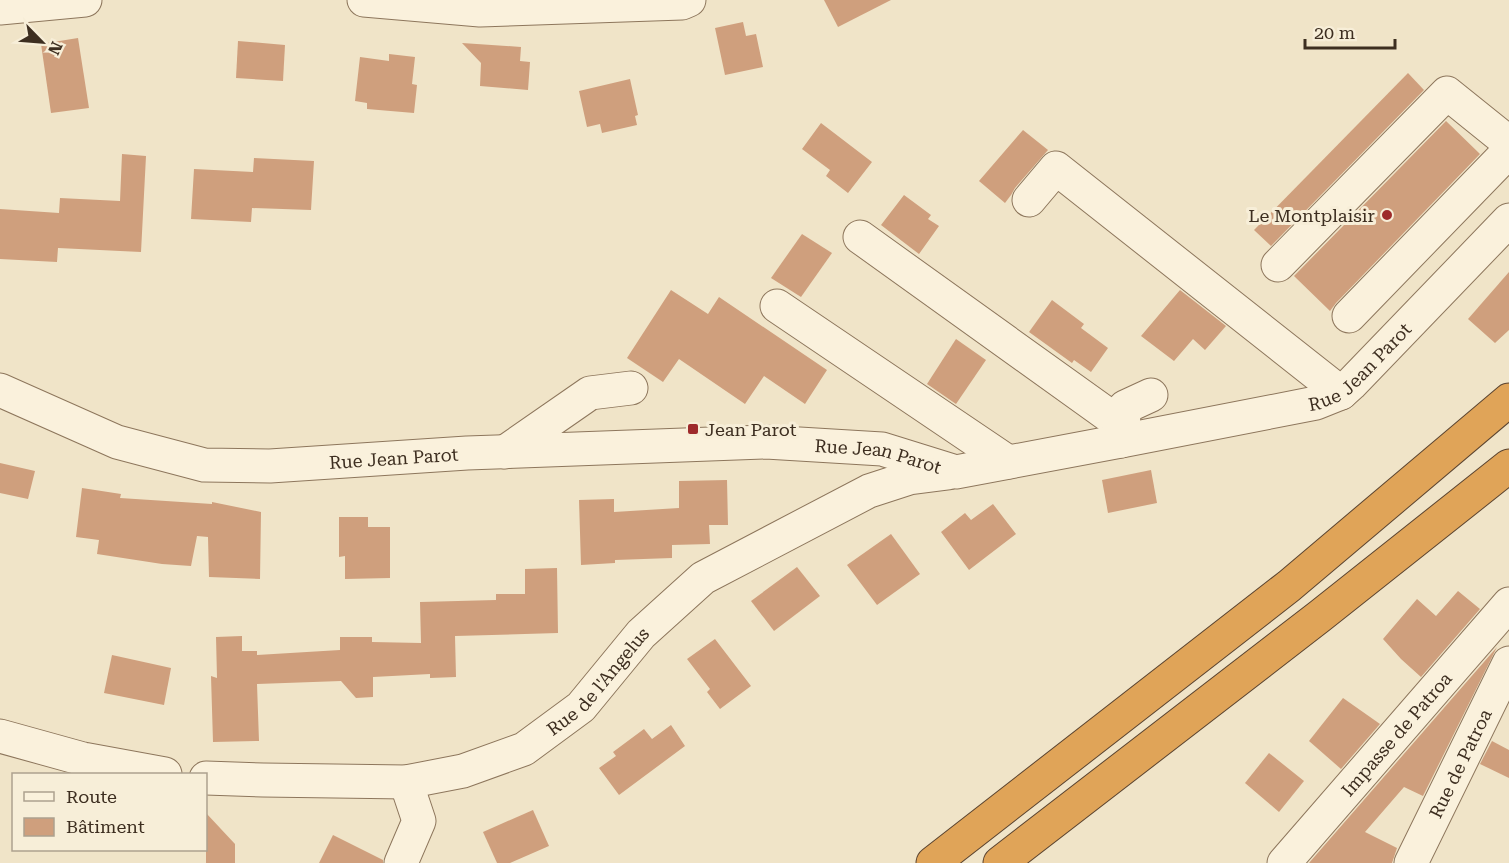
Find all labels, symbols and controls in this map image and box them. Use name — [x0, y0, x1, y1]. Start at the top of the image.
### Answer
north arrow — [12, 12, 72, 72]
scale bar — [1305, 12, 1395, 50]
text: 20 m — [1314, 22, 1355, 43]
text: N — [44, 39, 66, 58]
place label: Le Montplaisir — [1248, 205, 1375, 226]
marker: Le Montplaisir — [1380, 208, 1394, 222]
street label: Rue Jean Parot — [1307, 318, 1415, 415]
place label: Jean Parot — [705, 419, 797, 440]
marker: Jean Parot — [686, 422, 700, 436]
street label: Rue Jean Parot — [814, 434, 944, 477]
street label: Rue Jean Parot — [328, 443, 459, 473]
street label: Rue de l'Angelus — [542, 622, 653, 739]
street label: Impasse de Patroa — [1337, 668, 1456, 800]
street label: Rue de Patroa — [1424, 705, 1496, 821]
legend — [12, 773, 207, 851]
text: Route — [66, 786, 117, 807]
text: Bâtiment — [66, 816, 145, 837]

